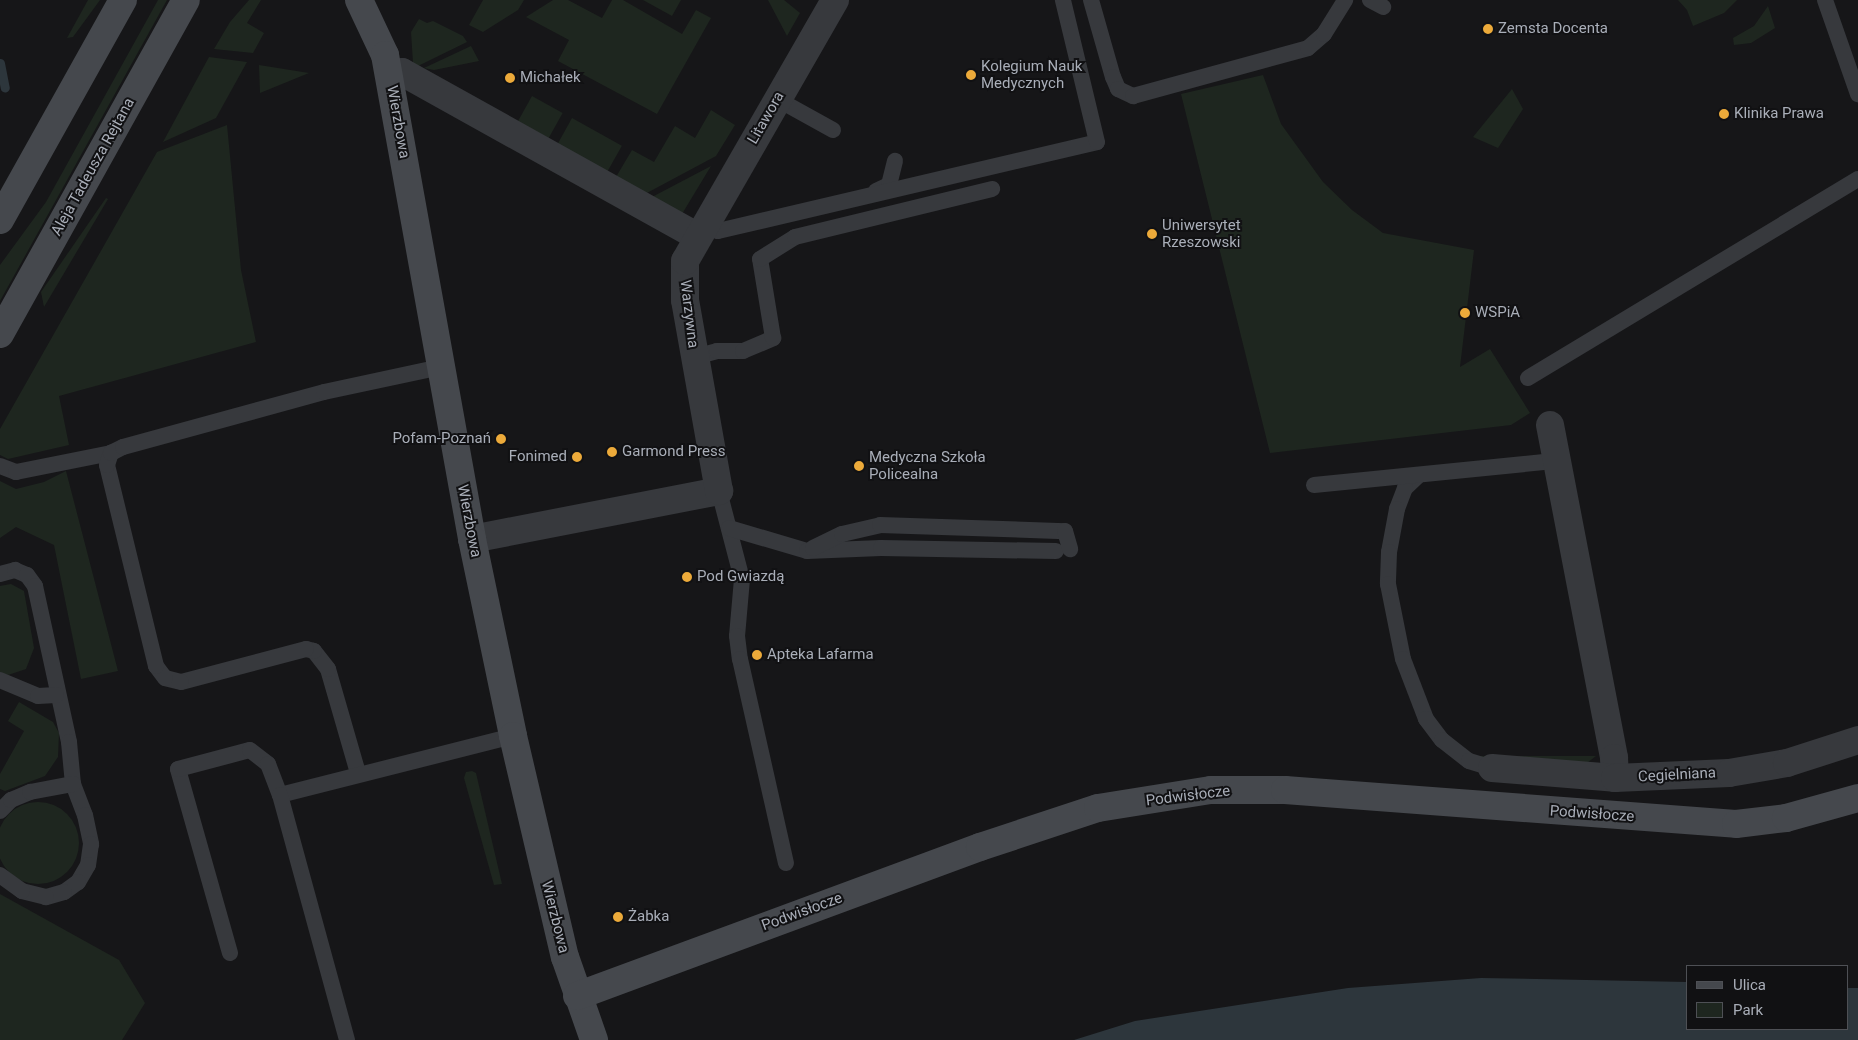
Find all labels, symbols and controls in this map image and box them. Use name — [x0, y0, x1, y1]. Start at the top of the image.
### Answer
place label: Zemsta Docenta — [1498, 20, 1608, 38]
marker: Zemsta Docenta — [1482, 23, 1494, 35]
place label: Kolegium Nauk Medycznych — [981, 57, 1082, 92]
place label: Michałek — [520, 69, 581, 87]
marker: Kolegium Nauk Medycznych — [965, 69, 977, 81]
marker: Michałek — [504, 72, 516, 84]
street label: Wierzbowa — [383, 84, 413, 160]
street label: Litawora — [744, 89, 788, 147]
street label: Aleja Tadeusza Rejtana — [48, 95, 138, 239]
place label: Klinika Prawa — [1734, 105, 1824, 123]
marker: Klinika Prawa — [1718, 108, 1730, 120]
place label: Uniwersytet Rzeszowski — [1162, 216, 1241, 251]
marker: Uniwersytet Rzeszowski — [1146, 228, 1158, 240]
street label: Warzywna — [676, 279, 702, 349]
place label: WSPiA — [1475, 304, 1520, 322]
marker: WSPiA — [1459, 307, 1471, 319]
place label: Pofam-Poznań — [392, 430, 491, 448]
marker: Pofam-Poznań — [495, 433, 507, 445]
place label: Garmond Press — [622, 443, 725, 461]
marker: Garmond Press — [606, 446, 618, 458]
place label: Fonimed — [509, 448, 567, 466]
place label: Medyczna Szkoła Policealna — [869, 448, 986, 483]
marker: Fonimed — [571, 451, 583, 463]
marker: Medyczna Szkoła Policealna — [853, 460, 865, 472]
street label: Wierzbowa — [453, 483, 485, 559]
place label: Pod Gwiazdą — [697, 568, 784, 586]
marker: Pod Gwiazdą — [681, 571, 693, 583]
place label: Apteka Lafarma — [767, 646, 874, 664]
marker: Apteka Lafarma — [751, 649, 763, 661]
street label: Cegielniana — [1638, 764, 1716, 786]
street label: Podwisłocze — [1145, 782, 1231, 810]
street label: Podwisłocze — [1549, 802, 1635, 826]
street label: Wierzbowa — [537, 879, 573, 955]
street label: Podwisłocze — [759, 889, 845, 935]
place label: Żabka — [628, 908, 669, 926]
marker: Żabka — [612, 911, 624, 923]
legend — [1686, 965, 1848, 1030]
text: Ulica — [1733, 976, 1766, 994]
text: Park — [1733, 1001, 1763, 1019]

